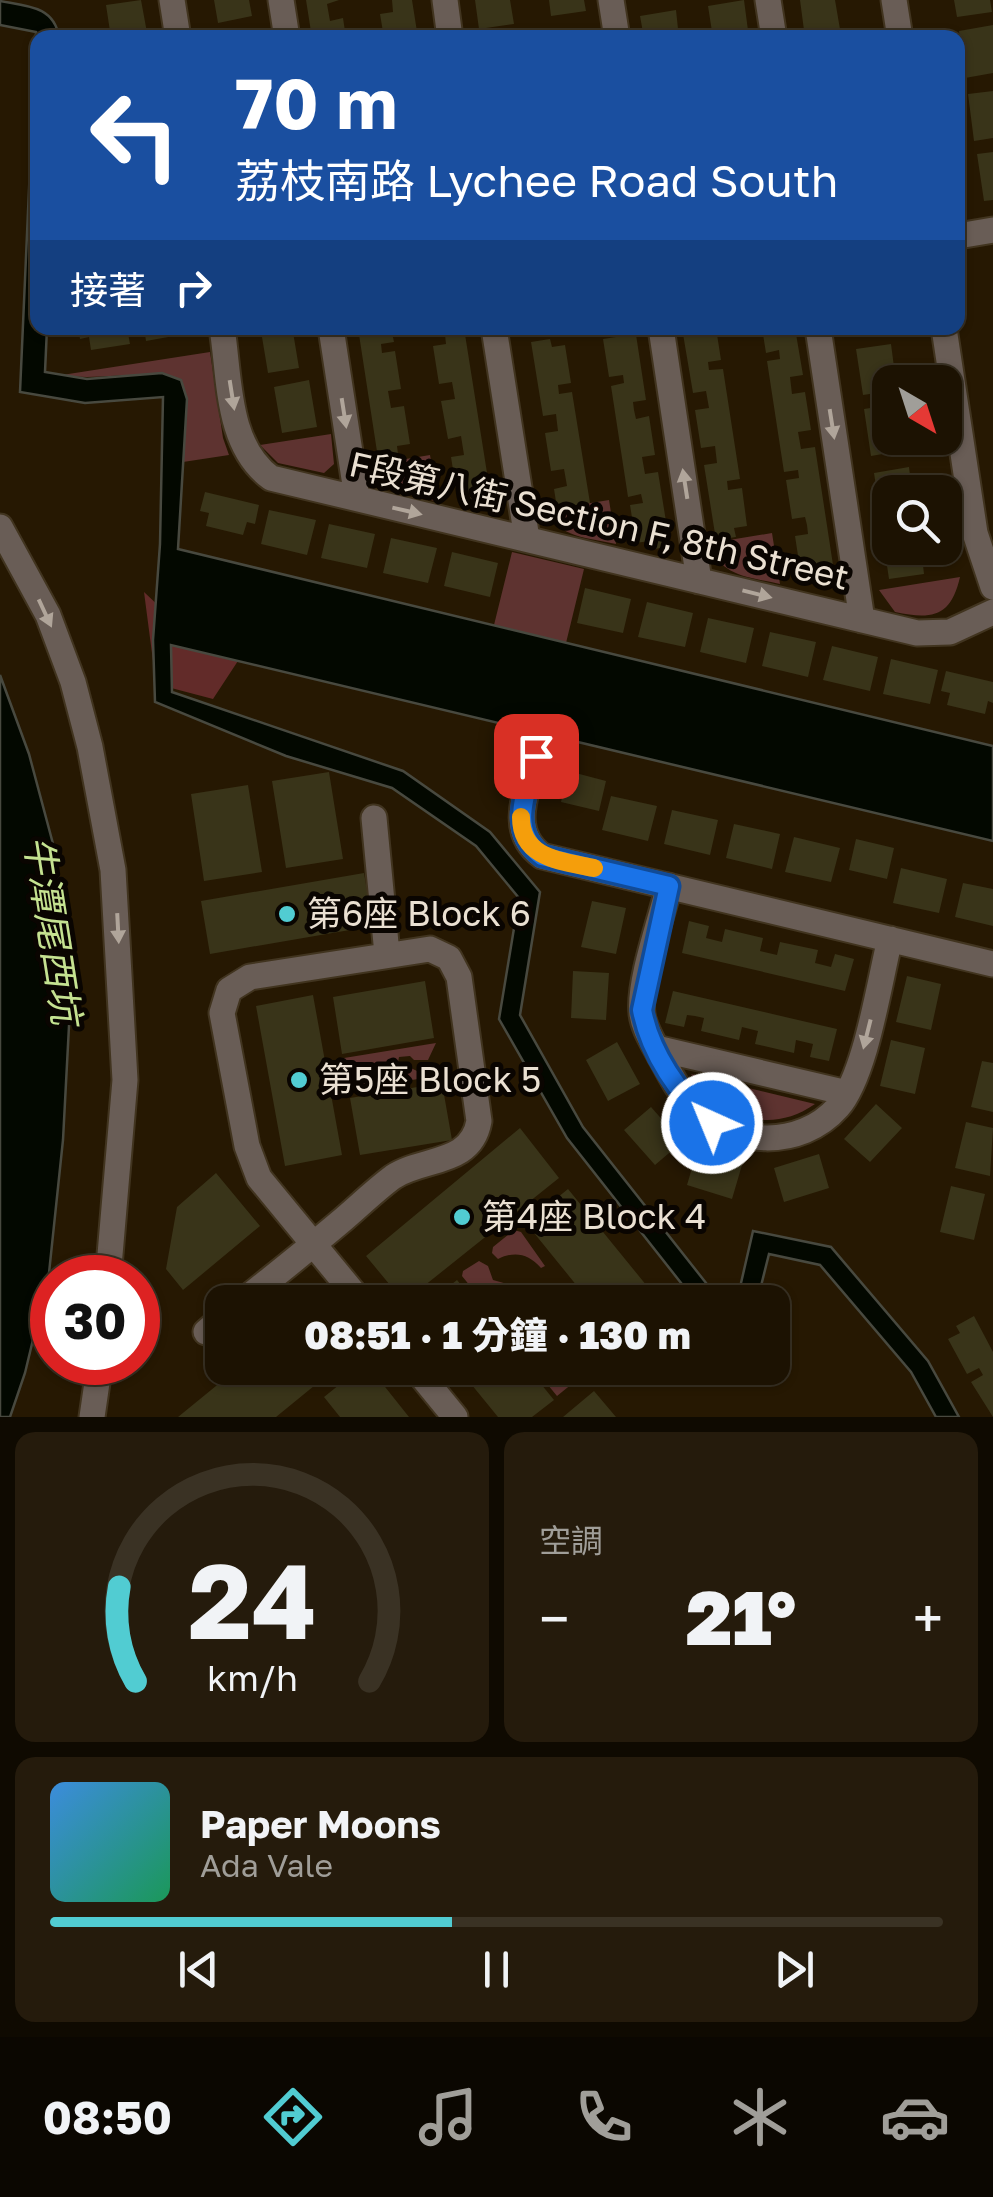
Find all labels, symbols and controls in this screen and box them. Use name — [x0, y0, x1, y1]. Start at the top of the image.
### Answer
text: 70 m — [235, 60, 397, 144]
icon: left — [70, 70, 200, 200]
text: 荔枝南路 Lychee Road South — [235, 153, 838, 207]
icon: right — [166, 260, 221, 315]
text: 接著 — [70, 267, 146, 312]
north arrow — [872, 365, 962, 455]
map controls — [872, 365, 962, 565]
one-way arrow — [225, 380, 241, 411]
one-way arrow — [336, 398, 352, 429]
one-way arrow — [825, 409, 841, 440]
street label: F段第八街 Section F, 8th Street — [345, 442, 853, 598]
one-way arrow — [676, 468, 692, 500]
button: search — [872, 475, 962, 565]
one-way arrow — [392, 503, 423, 519]
one-way arrow — [742, 587, 773, 603]
one-way arrow — [37, 599, 54, 628]
pin — [494, 714, 579, 799]
icon: arrive — [509, 729, 564, 784]
water label: 牛潭尾西坑 — [16, 832, 91, 1032]
place label: 第6座 Block 6 — [307, 892, 531, 934]
marker: 第6座 Block 6 — [276, 903, 298, 925]
one-way arrow — [111, 912, 127, 944]
one-way arrow — [858, 1019, 874, 1050]
place label: 第5座 Block 5 — [319, 1058, 541, 1100]
marker: 第5座 Block 5 — [288, 1069, 310, 1091]
position arrow — [660, 1071, 764, 1175]
place label: 第4座 Block 4 — [482, 1195, 706, 1237]
marker: 第4座 Block 4 — [451, 1206, 473, 1228]
speed limit sign: 30 — [30, 1255, 160, 1385]
text: 08:51 · 1 分鐘 · 130 m — [304, 1312, 691, 1357]
text: 空調 — [539, 1521, 603, 1559]
text: 24 — [188, 1537, 316, 1662]
text: 21° — [686, 1571, 796, 1662]
text: − — [539, 1585, 569, 1651]
text: + — [913, 1585, 943, 1651]
text: km/h — [207, 1656, 297, 1699]
text: Paper Moons — [200, 1801, 441, 1846]
text: Ada Vale — [200, 1846, 333, 1884]
icon: previous — [171, 1942, 226, 1997]
icon: pause — [469, 1942, 524, 1997]
icon: next — [767, 1942, 822, 1997]
icon: directions — [258, 2082, 328, 2152]
icon: music — [413, 2082, 483, 2152]
icon: phone — [569, 2082, 639, 2152]
icon: climate — [725, 2082, 795, 2152]
icon: car — [880, 2082, 950, 2152]
text: 08:50 — [43, 2090, 172, 2144]

